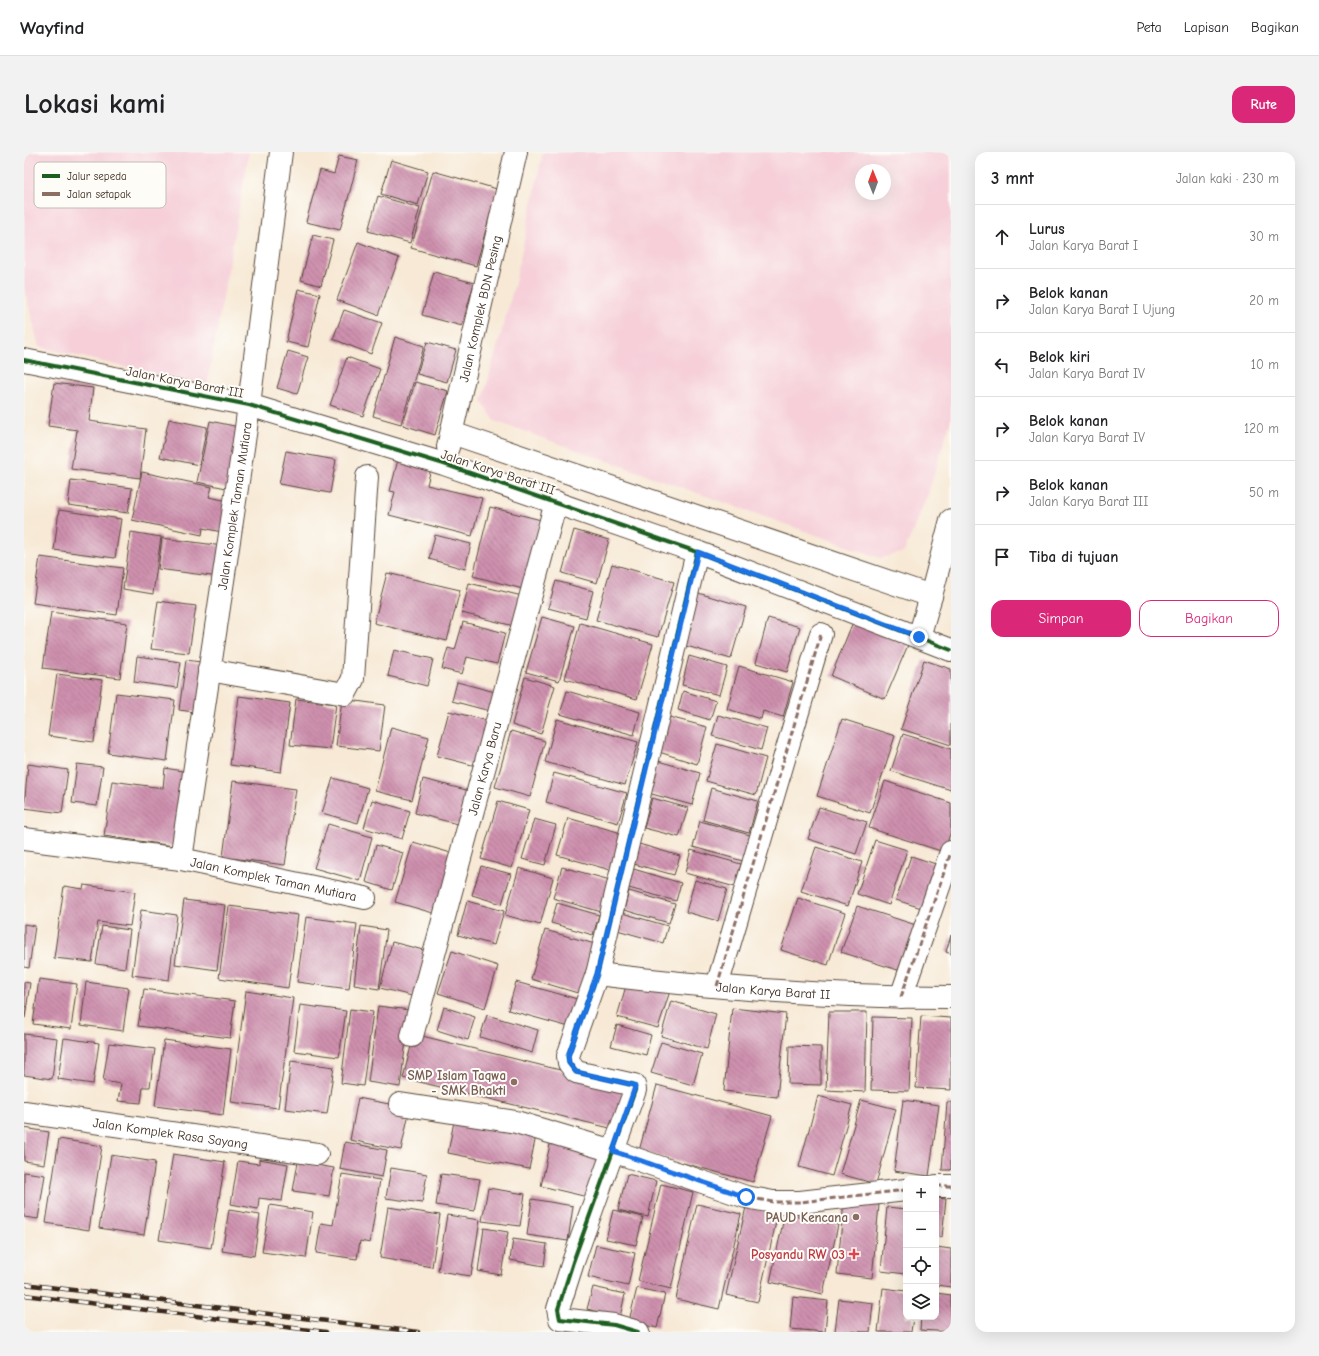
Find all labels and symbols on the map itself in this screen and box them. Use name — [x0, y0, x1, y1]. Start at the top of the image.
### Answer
legend — [34, 162, 166, 208]
north arrow — [855, 164, 891, 200]
text: Jalur sepeda — [67, 170, 127, 183]
text: Jalan setapak — [67, 188, 132, 201]
street label: Jalan Komplek BDN Pesing — [456, 234, 504, 384]
street label: Jalan Karya Barat III — [125, 363, 245, 401]
street label: Jalan Komplek Taman Mutiara — [214, 421, 254, 591]
street label: Jalan Karya Barat III — [439, 446, 557, 498]
route end — [910, 628, 928, 646]
street label: Jalan Karya Baru — [464, 720, 504, 817]
street label: Jalan Komplek Taman Mutiara — [189, 854, 358, 904]
street label: Jalan Karya Barat II — [715, 979, 831, 1002]
place label: SMP Islam Taqwa - SMK Bhakti — [407, 1068, 506, 1098]
marker: SMP Islam Taqwa - SMK Bhakti — [509, 1077, 519, 1087]
street label: Jalan Komplek Rasa Sayang — [92, 1114, 249, 1152]
route start — [737, 1188, 755, 1206]
place label: PAUD Kencana — [766, 1210, 848, 1225]
marker: PAUD Kencana — [851, 1212, 861, 1222]
place label: Posyandu RW 03 — [751, 1247, 845, 1262]
marker: Posyandu RW 03 — [848, 1248, 860, 1260]

